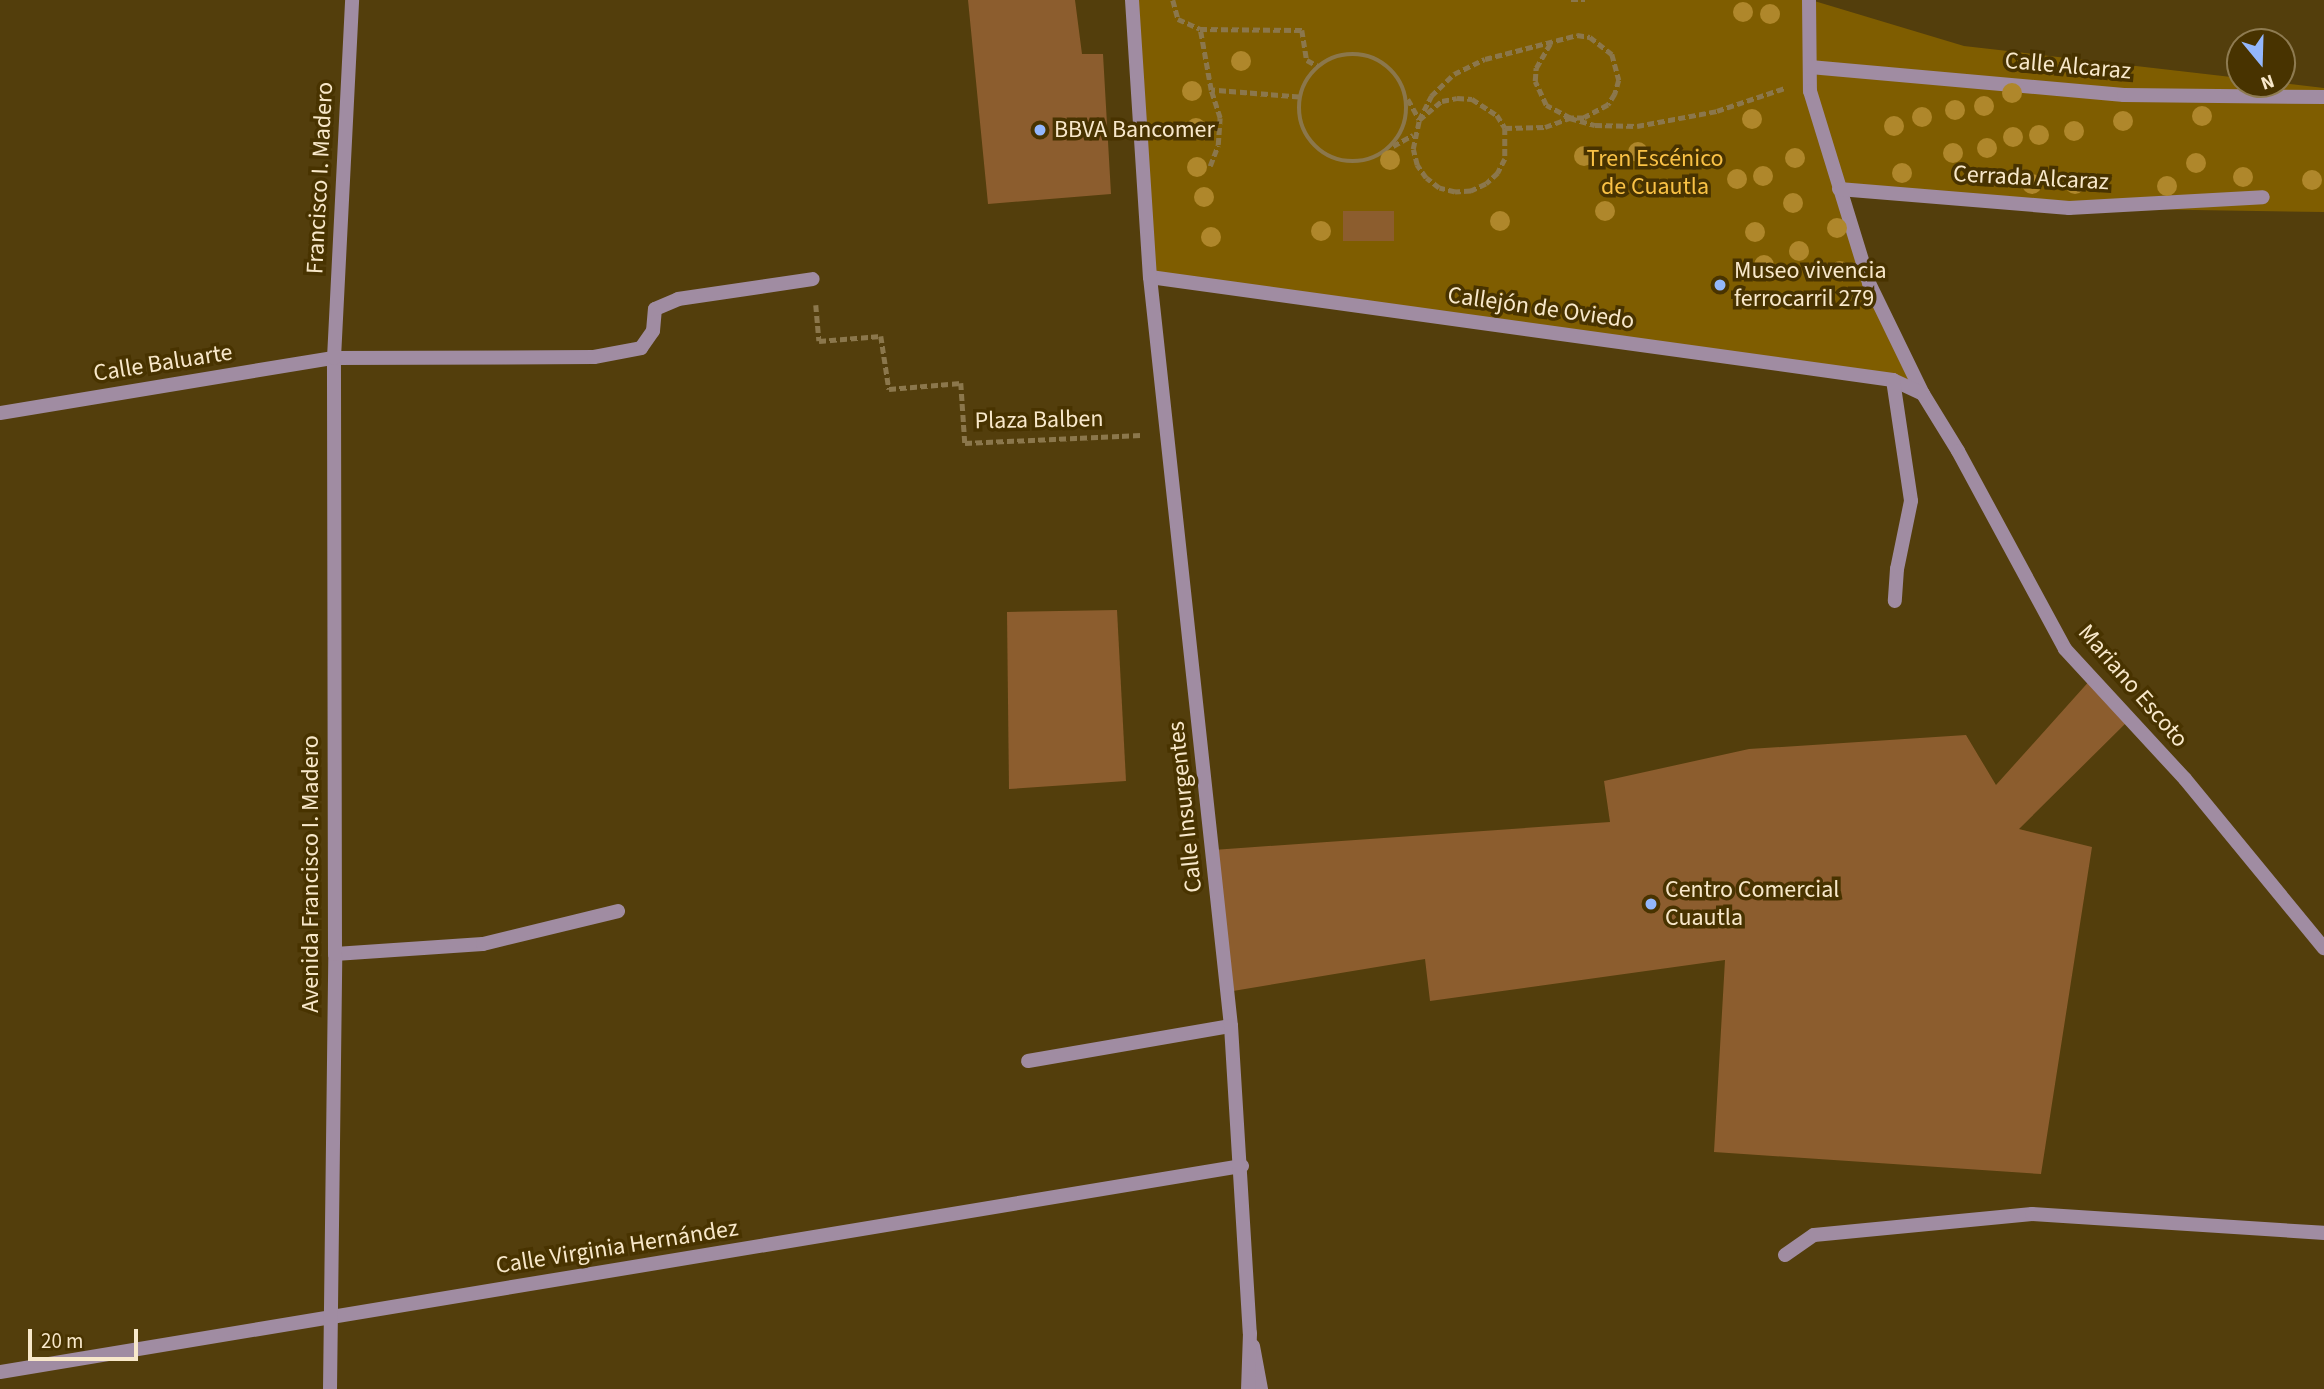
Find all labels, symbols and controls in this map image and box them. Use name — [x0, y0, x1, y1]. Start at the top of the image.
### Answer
north arrow — [2226, 28, 2296, 98]
street label: Calle Alcaraz — [2004, 46, 2132, 86]
text: N — [2257, 67, 2278, 96]
street label: Francisco I. Madero — [301, 81, 339, 275]
place label: BBVA Bancomer — [1054, 116, 1215, 144]
marker: BBVA Bancomer — [1032, 122, 1048, 138]
park label: Tren Escénico de Cuautla — [1586, 145, 1724, 201]
street label: Cerrada Alcaraz — [1952, 160, 2110, 196]
place label: Museo vivencia ferrocarril 279 — [1734, 257, 1886, 313]
marker: Museo vivencia ferrocarril 279 — [1712, 277, 1728, 293]
street label: Callejón de Oviedo — [1446, 281, 1636, 335]
street label: Calle Baluarte — [91, 338, 235, 388]
street label: Plaza Balben — [974, 404, 1104, 436]
street label: Mariano Escoto — [2072, 619, 2194, 753]
street label: Calle Insurgentes — [1162, 720, 1208, 894]
street label: Avenida Francisco I. Madero — [297, 735, 325, 1013]
place label: Centro Comercial Cuautla — [1665, 876, 1839, 932]
marker: Centro Comercial Cuautla — [1643, 896, 1659, 912]
street label: Calle Virginia Hernández — [494, 1214, 740, 1280]
scale bar — [32, 1316, 142, 1360]
text: 20 m — [41, 1326, 83, 1356]

